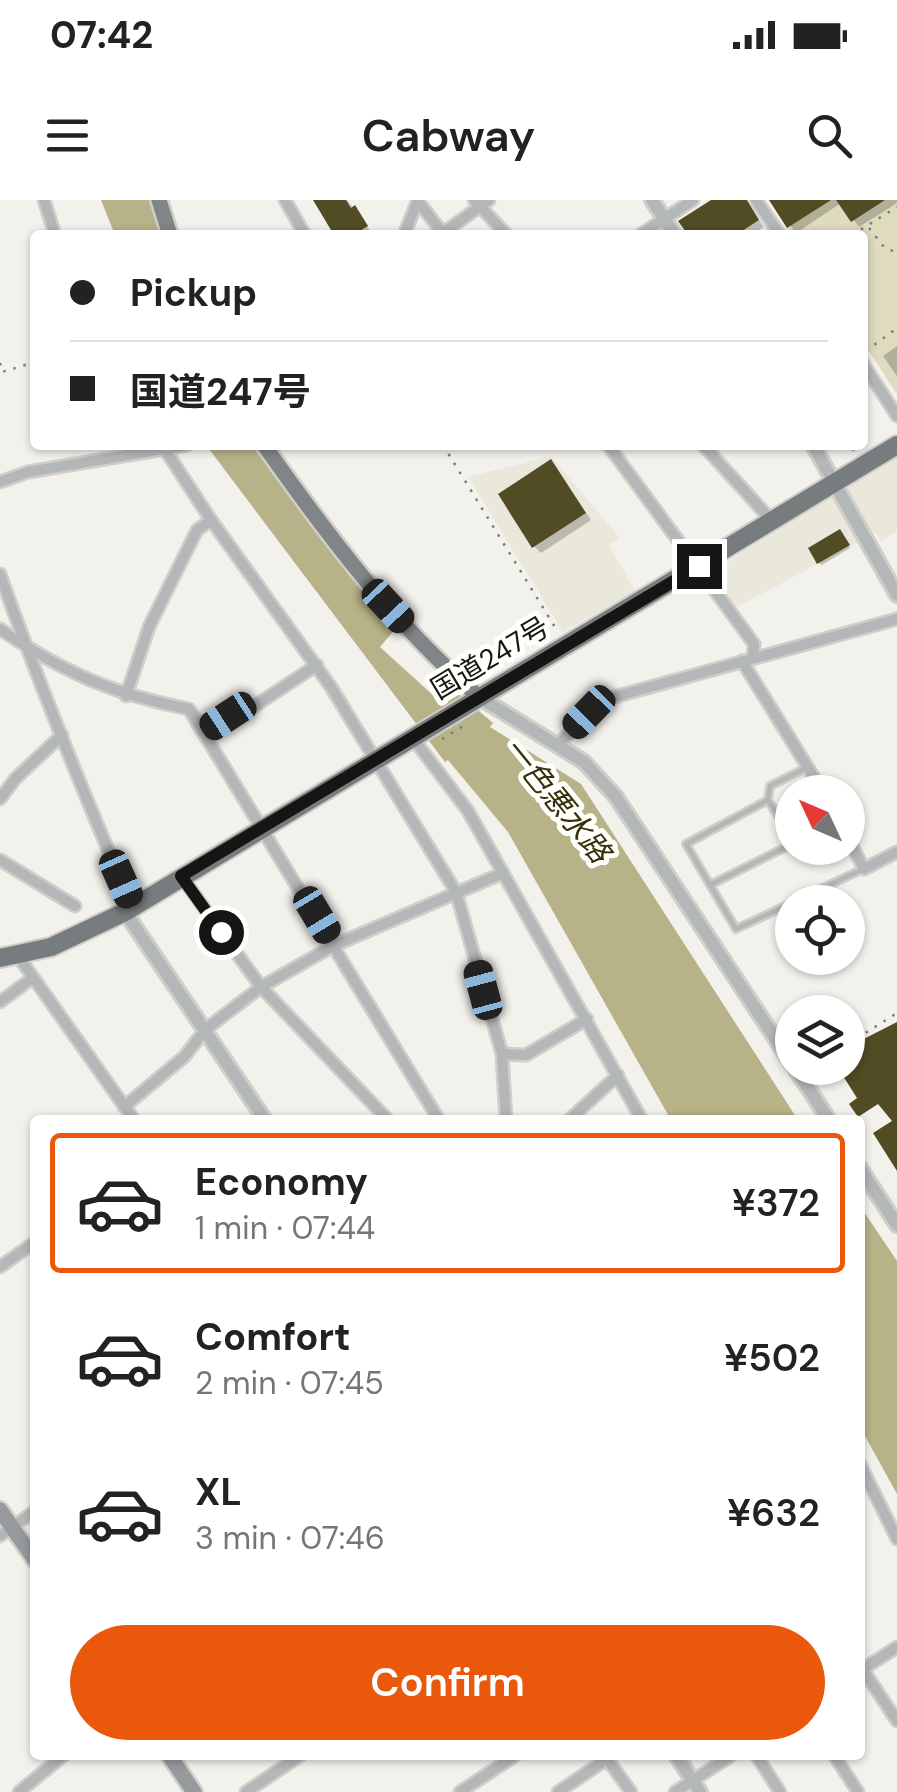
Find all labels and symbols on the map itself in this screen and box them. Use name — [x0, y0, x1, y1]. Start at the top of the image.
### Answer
route end — [677, 544, 722, 589]
car — [357, 574, 419, 638]
street label: 国道247号 — [424, 608, 556, 708]
car — [557, 680, 621, 744]
car — [195, 687, 261, 745]
water label: 一色悪水路 — [495, 729, 621, 873]
north arrow — [775, 775, 865, 865]
car — [95, 845, 147, 913]
car — [289, 882, 345, 948]
route start — [199, 910, 244, 955]
car — [461, 957, 505, 1023]

